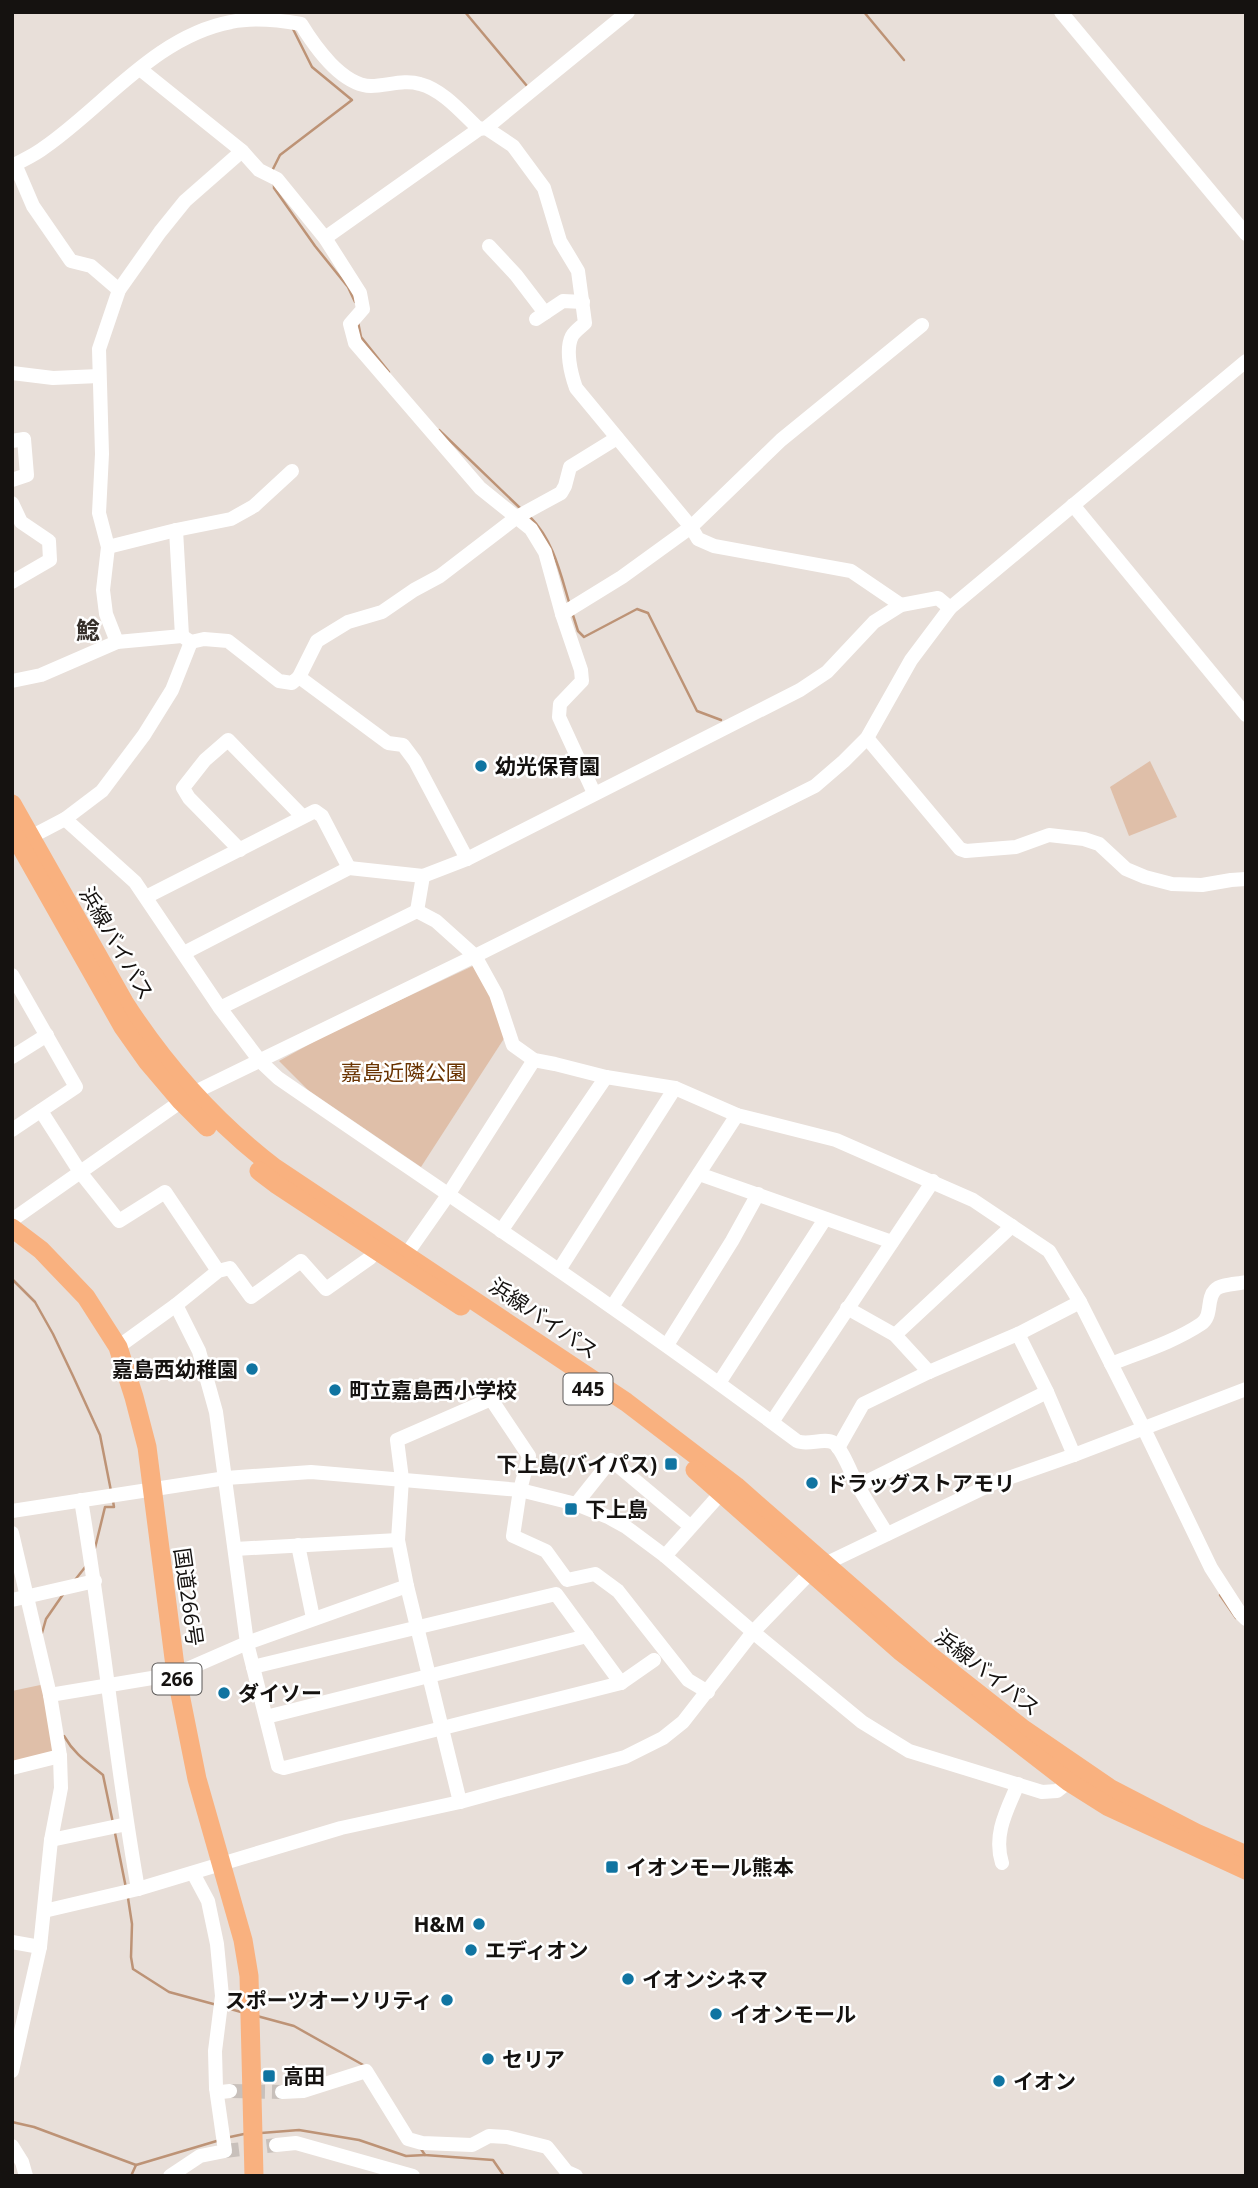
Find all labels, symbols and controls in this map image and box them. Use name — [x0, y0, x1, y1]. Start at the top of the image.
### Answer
district label: 鯰 — [76, 613, 100, 646]
place label: 幼光保育園 — [495, 752, 600, 780]
marker: 幼光保育園 — [473, 758, 489, 774]
street label: 浜線バイパス — [73, 882, 161, 1004]
park label: 嘉島近隣公園 — [341, 1058, 467, 1086]
street label: 浜線バイパス — [484, 1271, 604, 1365]
place label: 嘉島西幼稚園 — [112, 1355, 238, 1383]
marker: 嘉島西幼稚園 — [244, 1361, 260, 1377]
road number: 445 — [564, 1373, 612, 1404]
place label: 町立嘉島西小学校 — [349, 1376, 517, 1404]
marker: 町立嘉島西小学校 — [327, 1382, 343, 1398]
place label: 下上島(バイパス) — [496, 1450, 657, 1478]
marker: 下上島(バイパス) — [663, 1456, 679, 1472]
place label: ドラッグストアモリ — [826, 1469, 1015, 1497]
marker: ドラッグストアモリ — [804, 1475, 820, 1491]
place label: 下上島 — [585, 1495, 648, 1523]
marker: 下上島 — [563, 1501, 579, 1517]
street label: 国道266号 — [168, 1546, 210, 1648]
street label: 浜線バイパス — [930, 1622, 1046, 1722]
road number: 266 — [152, 1664, 202, 1694]
place label: ダイソー — [238, 1679, 322, 1707]
marker: ダイソー — [216, 1685, 232, 1701]
place label: イオンモール熊本 — [626, 1853, 794, 1881]
marker: イオンモール熊本 — [604, 1859, 620, 1875]
place label: H&M — [413, 1910, 465, 1938]
marker: H&M — [471, 1916, 487, 1932]
place label: エディオン — [485, 1936, 589, 1964]
marker: エディオン — [463, 1942, 479, 1958]
place label: イオンシネマ — [642, 1965, 768, 1993]
marker: イオンシネマ — [620, 1971, 636, 1987]
place label: スポーツオーソリティ — [225, 1986, 433, 2014]
marker: スポーツオーソリティ — [439, 1992, 455, 2008]
place label: イオンモール — [730, 2000, 856, 2028]
marker: イオンモール — [708, 2006, 724, 2022]
place label: セリア — [502, 2045, 565, 2073]
marker: セリア — [480, 2051, 496, 2067]
place label: 高田 — [283, 2062, 325, 2090]
place label: イオン — [1013, 2067, 1076, 2095]
marker: 高田 — [261, 2068, 277, 2084]
marker: イオン — [991, 2073, 1007, 2089]

